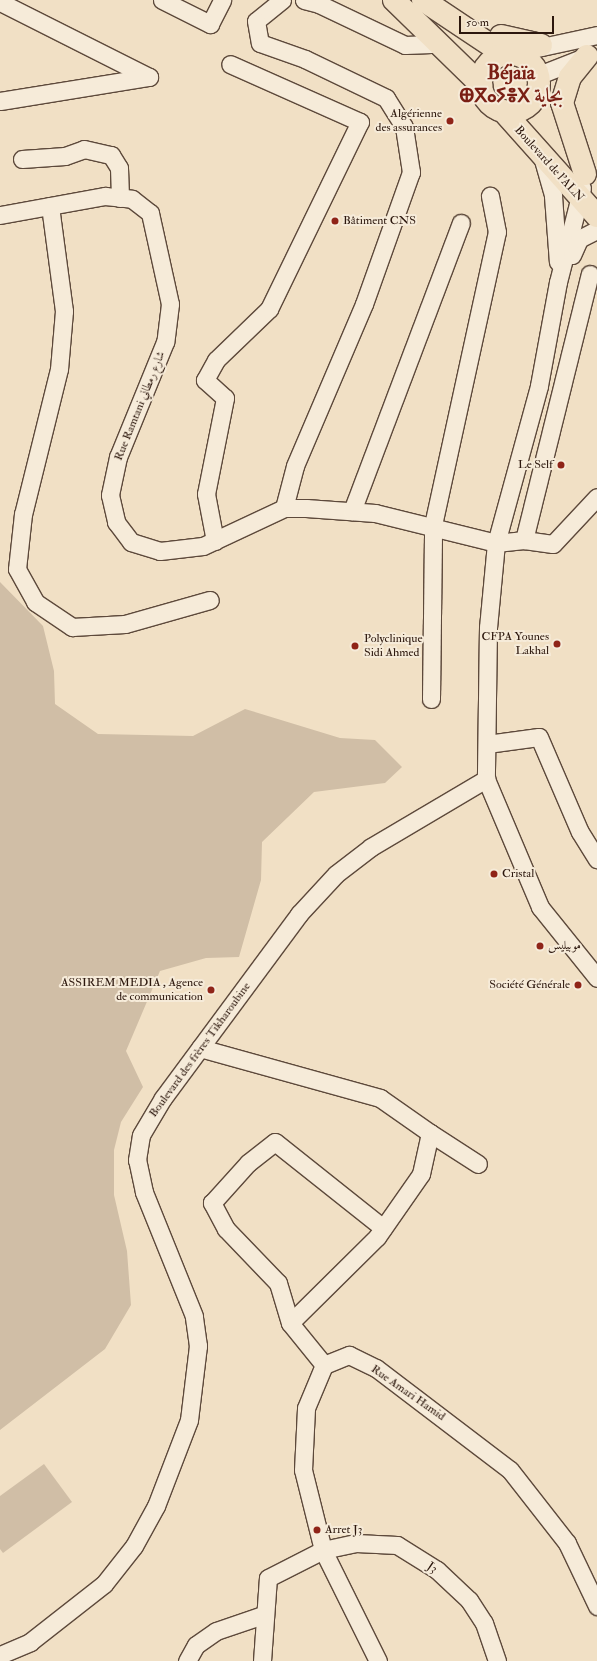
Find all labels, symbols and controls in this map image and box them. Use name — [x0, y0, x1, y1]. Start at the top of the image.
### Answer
scale bar — [461, 8, 556, 34]
text: 50 m — [466, 15, 489, 30]
district label: Béjaïa ⴲⴳⴰⵢⴻⵝ بجاية — [459, 60, 563, 107]
place label: Algérienne des assurances — [376, 107, 442, 135]
marker: Algérienne des assurances — [445, 116, 455, 126]
street label: Boulevard de l'ALN — [511, 123, 587, 205]
place label: Bâtiment CNS — [343, 214, 416, 228]
marker: Bâtiment CNS — [330, 216, 340, 226]
street label: Rue Ramtani شارع رمطاني — [111, 349, 169, 463]
place label: Le Self — [518, 458, 553, 472]
marker: Le Self — [556, 460, 566, 470]
place label: CFPA Younes Lakhal — [481, 630, 549, 658]
place label: Polyclinique Sidi Ahmed — [364, 632, 423, 660]
marker: CFPA Younes Lakhal — [552, 639, 562, 649]
marker: Polyclinique Sidi Ahmed — [349, 640, 361, 652]
place label: Cristal — [502, 867, 534, 881]
marker: Cristal — [489, 869, 499, 879]
place label: موبيليس — [548, 939, 581, 953]
marker: موبيليس — [535, 941, 545, 951]
place label: ASSIREM MEDIA , Agence de communication — [61, 976, 203, 1004]
place label: Société Générale — [489, 978, 570, 992]
street label: Boulevard des frères Tikharoubine — [146, 980, 254, 1120]
marker: Société Générale — [573, 980, 583, 990]
marker: ASSIREM MEDIA , Agence de communication — [206, 985, 216, 995]
street label: Rue Amari Hamid — [368, 1362, 448, 1424]
place label: Arret J3 — [325, 1523, 362, 1537]
marker: Arret J3 — [312, 1525, 322, 1535]
street label: J3 — [424, 1559, 440, 1577]

